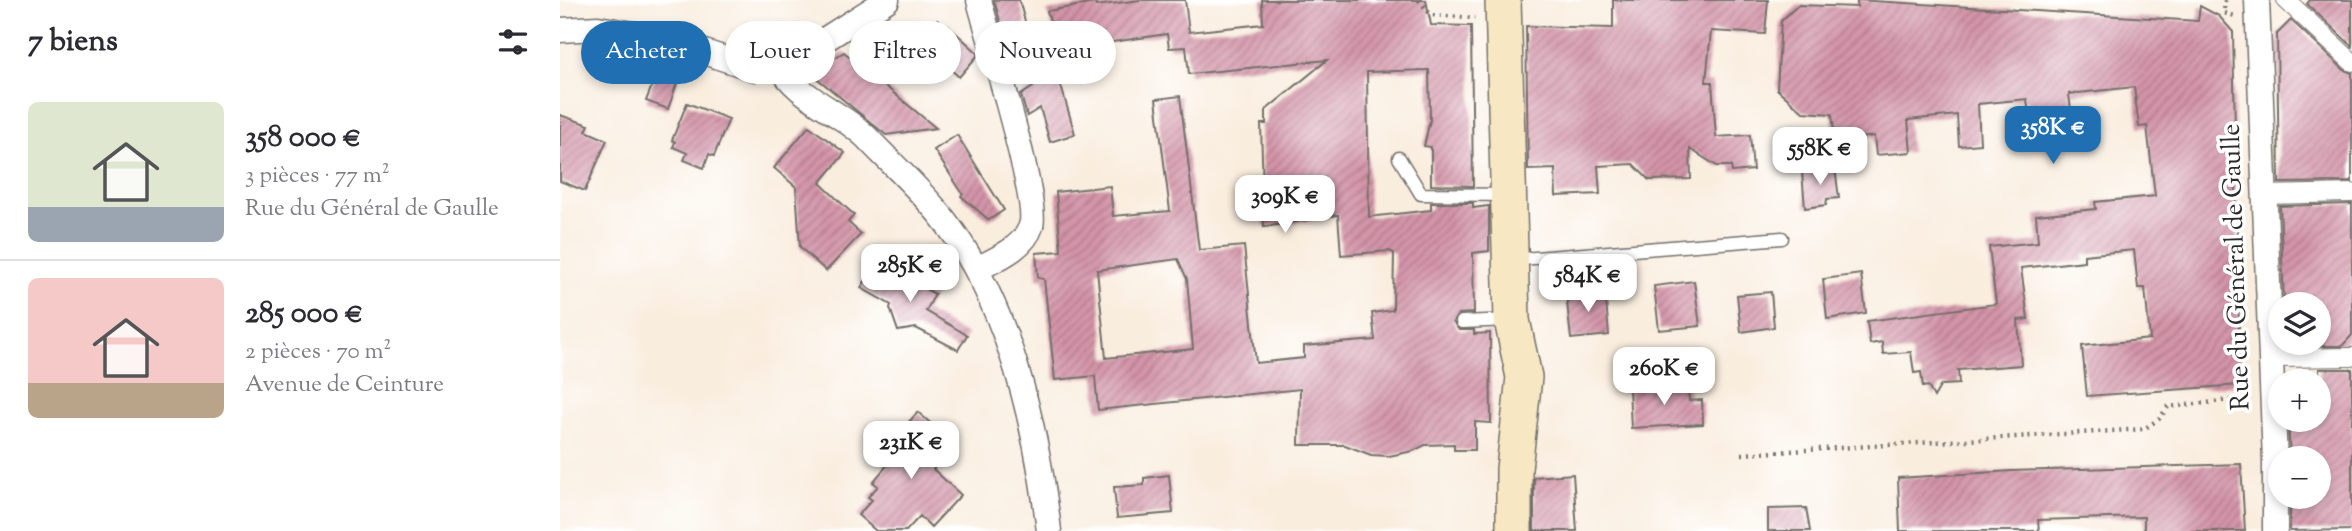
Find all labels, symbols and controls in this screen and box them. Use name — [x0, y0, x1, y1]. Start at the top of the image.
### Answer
text: 7 biens — [28, 21, 118, 64]
chip: Acheter — [581, 21, 711, 84]
chip: Louer — [725, 21, 835, 84]
chip: Filtres — [849, 21, 961, 84]
chip: Nouveau — [975, 21, 1116, 84]
icon: filters — [494, 23, 532, 61]
pin: 358K € — [1996, 106, 2110, 166]
text: 358K € — [2021, 112, 2085, 145]
text: 358 000 € — [245, 117, 361, 160]
street label: Rue du Général de Gaulle — [2214, 123, 2260, 411]
pin: 558K € — [1763, 128, 1877, 187]
icon: home — [84, 130, 168, 214]
text: 558K € — [1788, 133, 1852, 166]
text: 3 pièces · 77 m² — [245, 160, 390, 193]
pin: 309K € — [1228, 176, 1342, 235]
text: 309K € — [1251, 181, 1319, 214]
text: Rue du Général de Gaulle — [245, 193, 499, 226]
pin: 285K € — [853, 244, 967, 304]
text: 285K € — [877, 250, 943, 283]
pin: 584K € — [1531, 254, 1645, 314]
text: 584K € — [1555, 260, 1621, 293]
map controls — [2268, 292, 2331, 509]
button: layers — [2268, 292, 2331, 355]
text: 285 000 € — [245, 293, 363, 336]
icon: home — [84, 306, 168, 390]
text: 2 pièces · 70 m² — [245, 336, 391, 369]
pin: 260K € — [1607, 348, 1721, 407]
text: 260K € — [1629, 353, 1699, 386]
text: Avenue de Ceinture — [245, 369, 444, 402]
button: + — [2268, 369, 2331, 432]
pin: 231K € — [854, 421, 968, 481]
text: 231K € — [879, 427, 943, 460]
button: − — [2268, 446, 2331, 509]

